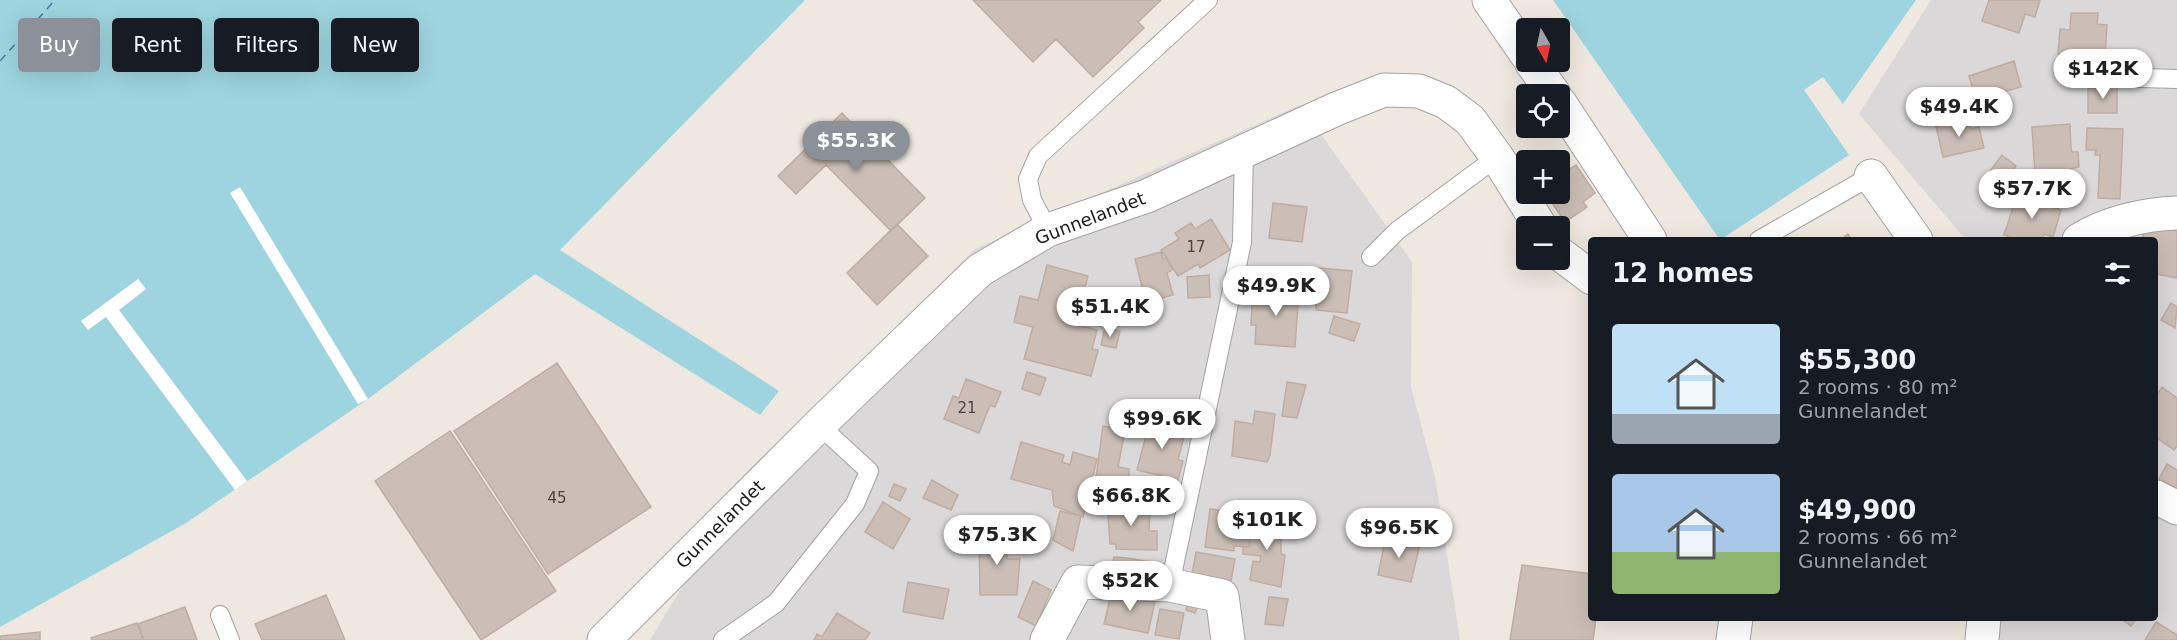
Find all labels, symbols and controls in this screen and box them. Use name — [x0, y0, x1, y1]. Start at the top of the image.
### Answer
chip: Buy — [18, 18, 100, 72]
chip: Rent — [112, 18, 202, 72]
chip: Filters — [214, 18, 319, 72]
chip: New — [331, 18, 419, 72]
north arrow — [1516, 18, 1570, 72]
map controls — [1516, 18, 1570, 270]
pin: $142K — [2061, 49, 2145, 100]
text: $142K — [2067, 56, 2139, 80]
button: locate — [1516, 84, 1570, 138]
pin: $49.4K — [1910, 87, 2008, 138]
text: $49.4K — [1920, 94, 1998, 118]
pin: $55.3K — [807, 121, 905, 172]
text: $55.3K — [817, 128, 895, 152]
button: + — [1516, 150, 1570, 204]
pin: $57.7K — [1983, 169, 2081, 220]
text: $57.7K — [1993, 176, 2071, 200]
street label: Gunnelandet — [1032, 187, 1148, 249]
button: − — [1516, 216, 1570, 270]
house number: 17 — [1186, 238, 1206, 256]
icon: filters — [2101, 257, 2134, 290]
text: 12 homes — [1612, 258, 1754, 288]
pin: $49.9K — [1227, 266, 1325, 317]
text: $49.9K — [1237, 273, 1315, 297]
pin: $51.4K — [1061, 287, 1159, 338]
text: $51.4K — [1071, 294, 1149, 318]
text: $55,300 — [1798, 345, 1916, 375]
icon: home — [1660, 348, 1732, 420]
text: 2 rooms · 80 m² — [1798, 375, 1958, 399]
house number: 21 — [957, 399, 977, 417]
pin: $99.6K — [1113, 399, 1211, 450]
text: Gunnelandet — [1798, 399, 1927, 423]
text: $99.6K — [1123, 406, 1201, 430]
street label: Gunnelandet — [671, 475, 769, 573]
pin: $66.8K — [1082, 476, 1180, 527]
text: $66.8K — [1092, 483, 1170, 507]
house number: 45 — [547, 489, 567, 507]
text: $49,900 — [1798, 495, 1916, 525]
icon: home — [1660, 498, 1732, 570]
pin: $101K — [1225, 500, 1309, 551]
text: $101K — [1231, 507, 1303, 531]
pin: $96.5K — [1350, 508, 1448, 559]
pin: $75.3K — [948, 515, 1046, 566]
text: $96.5K — [1360, 515, 1438, 539]
text: $75.3K — [958, 522, 1036, 546]
text: 2 rooms · 66 m² — [1798, 525, 1958, 549]
text: Gunnelandet — [1798, 549, 1927, 573]
pin: $52K — [1094, 561, 1166, 612]
text: $52K — [1101, 568, 1159, 592]

